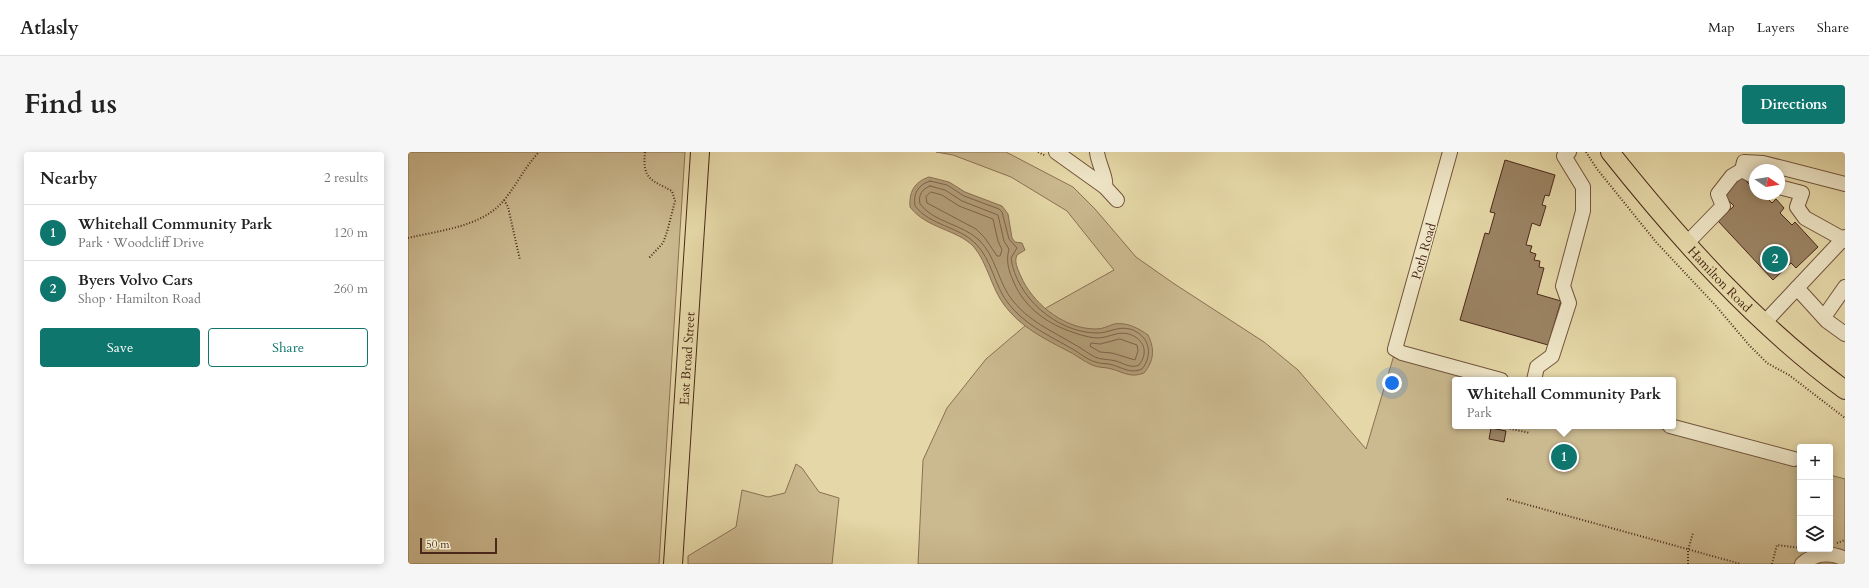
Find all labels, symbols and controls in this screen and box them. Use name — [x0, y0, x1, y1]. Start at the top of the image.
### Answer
text: Atlasly — [20, 15, 79, 41]
text: Map — [1708, 18, 1735, 37]
text: Layers — [1757, 18, 1795, 37]
text: Share — [1817, 18, 1849, 37]
text: Find us — [24, 85, 117, 123]
button: Directions — [1742, 85, 1845, 124]
north arrow — [1749, 164, 1785, 200]
text: Nearby — [40, 167, 97, 190]
text: 2 results — [324, 169, 368, 187]
text: Whitehall Community Park — [78, 214, 272, 234]
street label: Poth Road — [1407, 221, 1441, 282]
text: 1 — [50, 224, 56, 242]
text: 120 m — [334, 224, 368, 242]
text: Park · Woodcliff Drive — [78, 234, 204, 252]
street label: Hamilton Road — [1683, 243, 1755, 316]
pin: 2 — [1762, 244, 1788, 274]
text: Byers Volvo Cars — [78, 270, 193, 290]
text: 2 — [50, 280, 56, 298]
text: 260 m — [334, 280, 368, 298]
text: Shop · Hamilton Road — [78, 290, 201, 308]
street label: East Broad Street — [675, 311, 700, 406]
button: Save — [40, 328, 200, 367]
button: Share — [208, 328, 368, 367]
your location — [1382, 373, 1402, 393]
popup — [1452, 377, 1676, 429]
text: Whitehall Community Park — [1467, 384, 1661, 404]
text: Park — [1467, 404, 1492, 422]
pin: 1 — [1551, 442, 1577, 472]
map controls — [1797, 444, 1833, 552]
button: + — [1797, 444, 1833, 480]
button: − — [1797, 480, 1833, 516]
button: layers — [1797, 516, 1833, 552]
scale bar — [420, 536, 497, 555]
text: 50 m — [426, 537, 450, 552]

